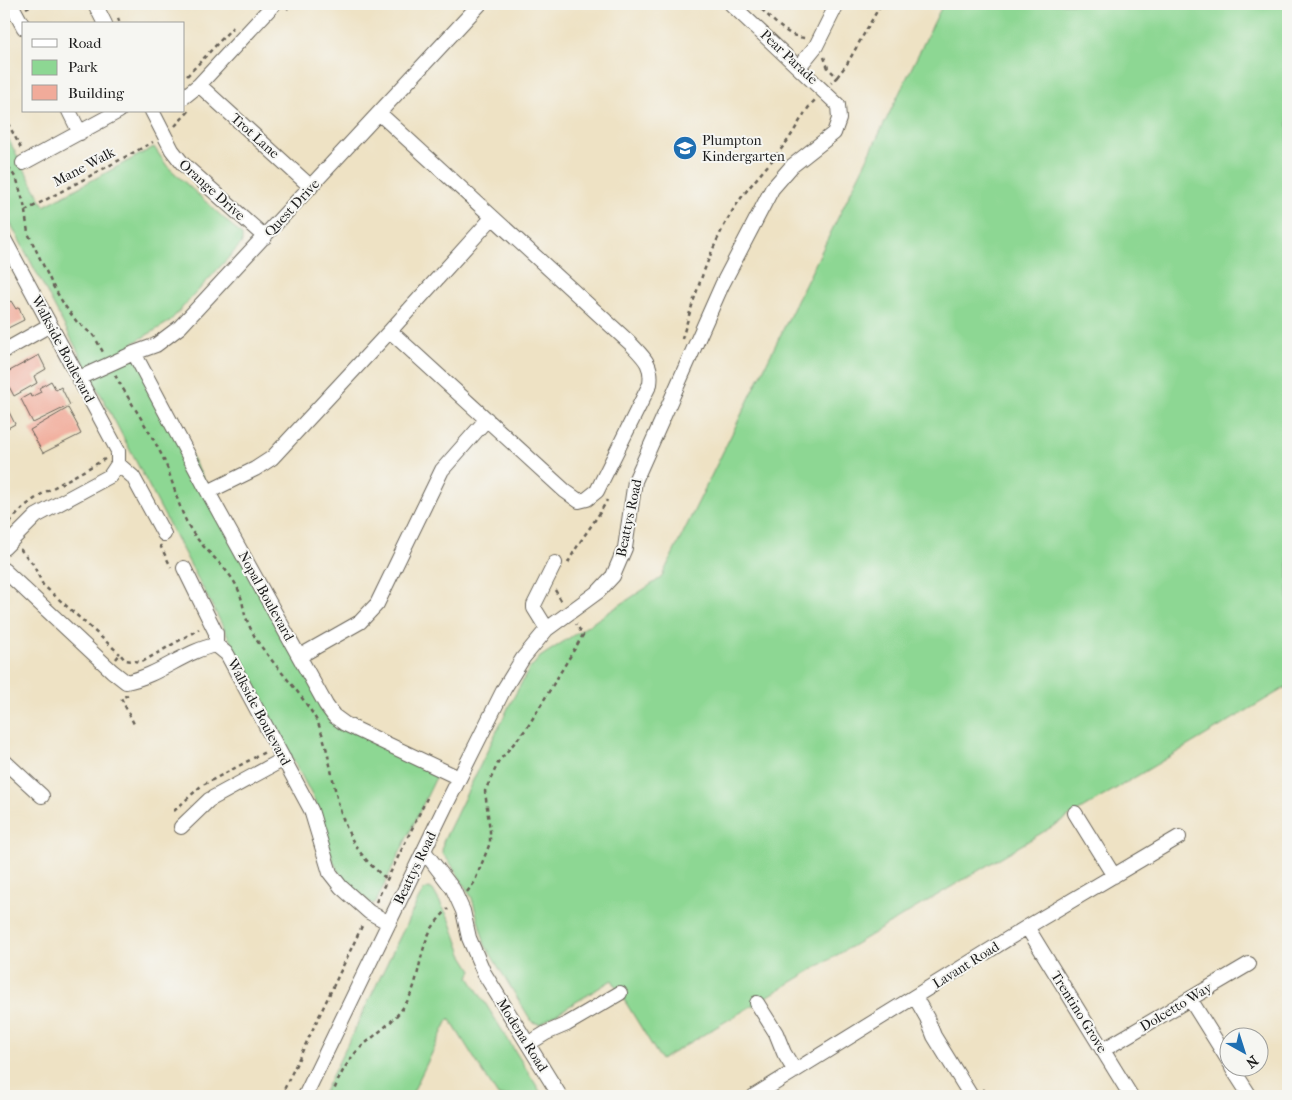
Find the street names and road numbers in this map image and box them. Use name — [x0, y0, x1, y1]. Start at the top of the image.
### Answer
street label: Pear Parade — [757, 26, 821, 88]
street label: Trot Lane — [227, 110, 283, 162]
street label: Mane Walk — [50, 143, 119, 190]
street label: Orange Drive — [175, 156, 249, 224]
street label: Quest Drive — [261, 175, 323, 240]
street label: Walkside Boulevard — [27, 292, 98, 406]
street label: Beattys Road — [612, 477, 646, 559]
street label: Nopal Boulevard — [234, 548, 298, 644]
street label: Walkside Boulevard — [223, 655, 294, 769]
street label: Beattys Road — [390, 828, 440, 907]
street label: Lavant Road — [930, 938, 1003, 992]
street label: Trentino Grove — [1047, 968, 1111, 1056]
street label: Dolcetto Way — [1137, 979, 1216, 1035]
street label: Modena Road — [493, 995, 551, 1075]

